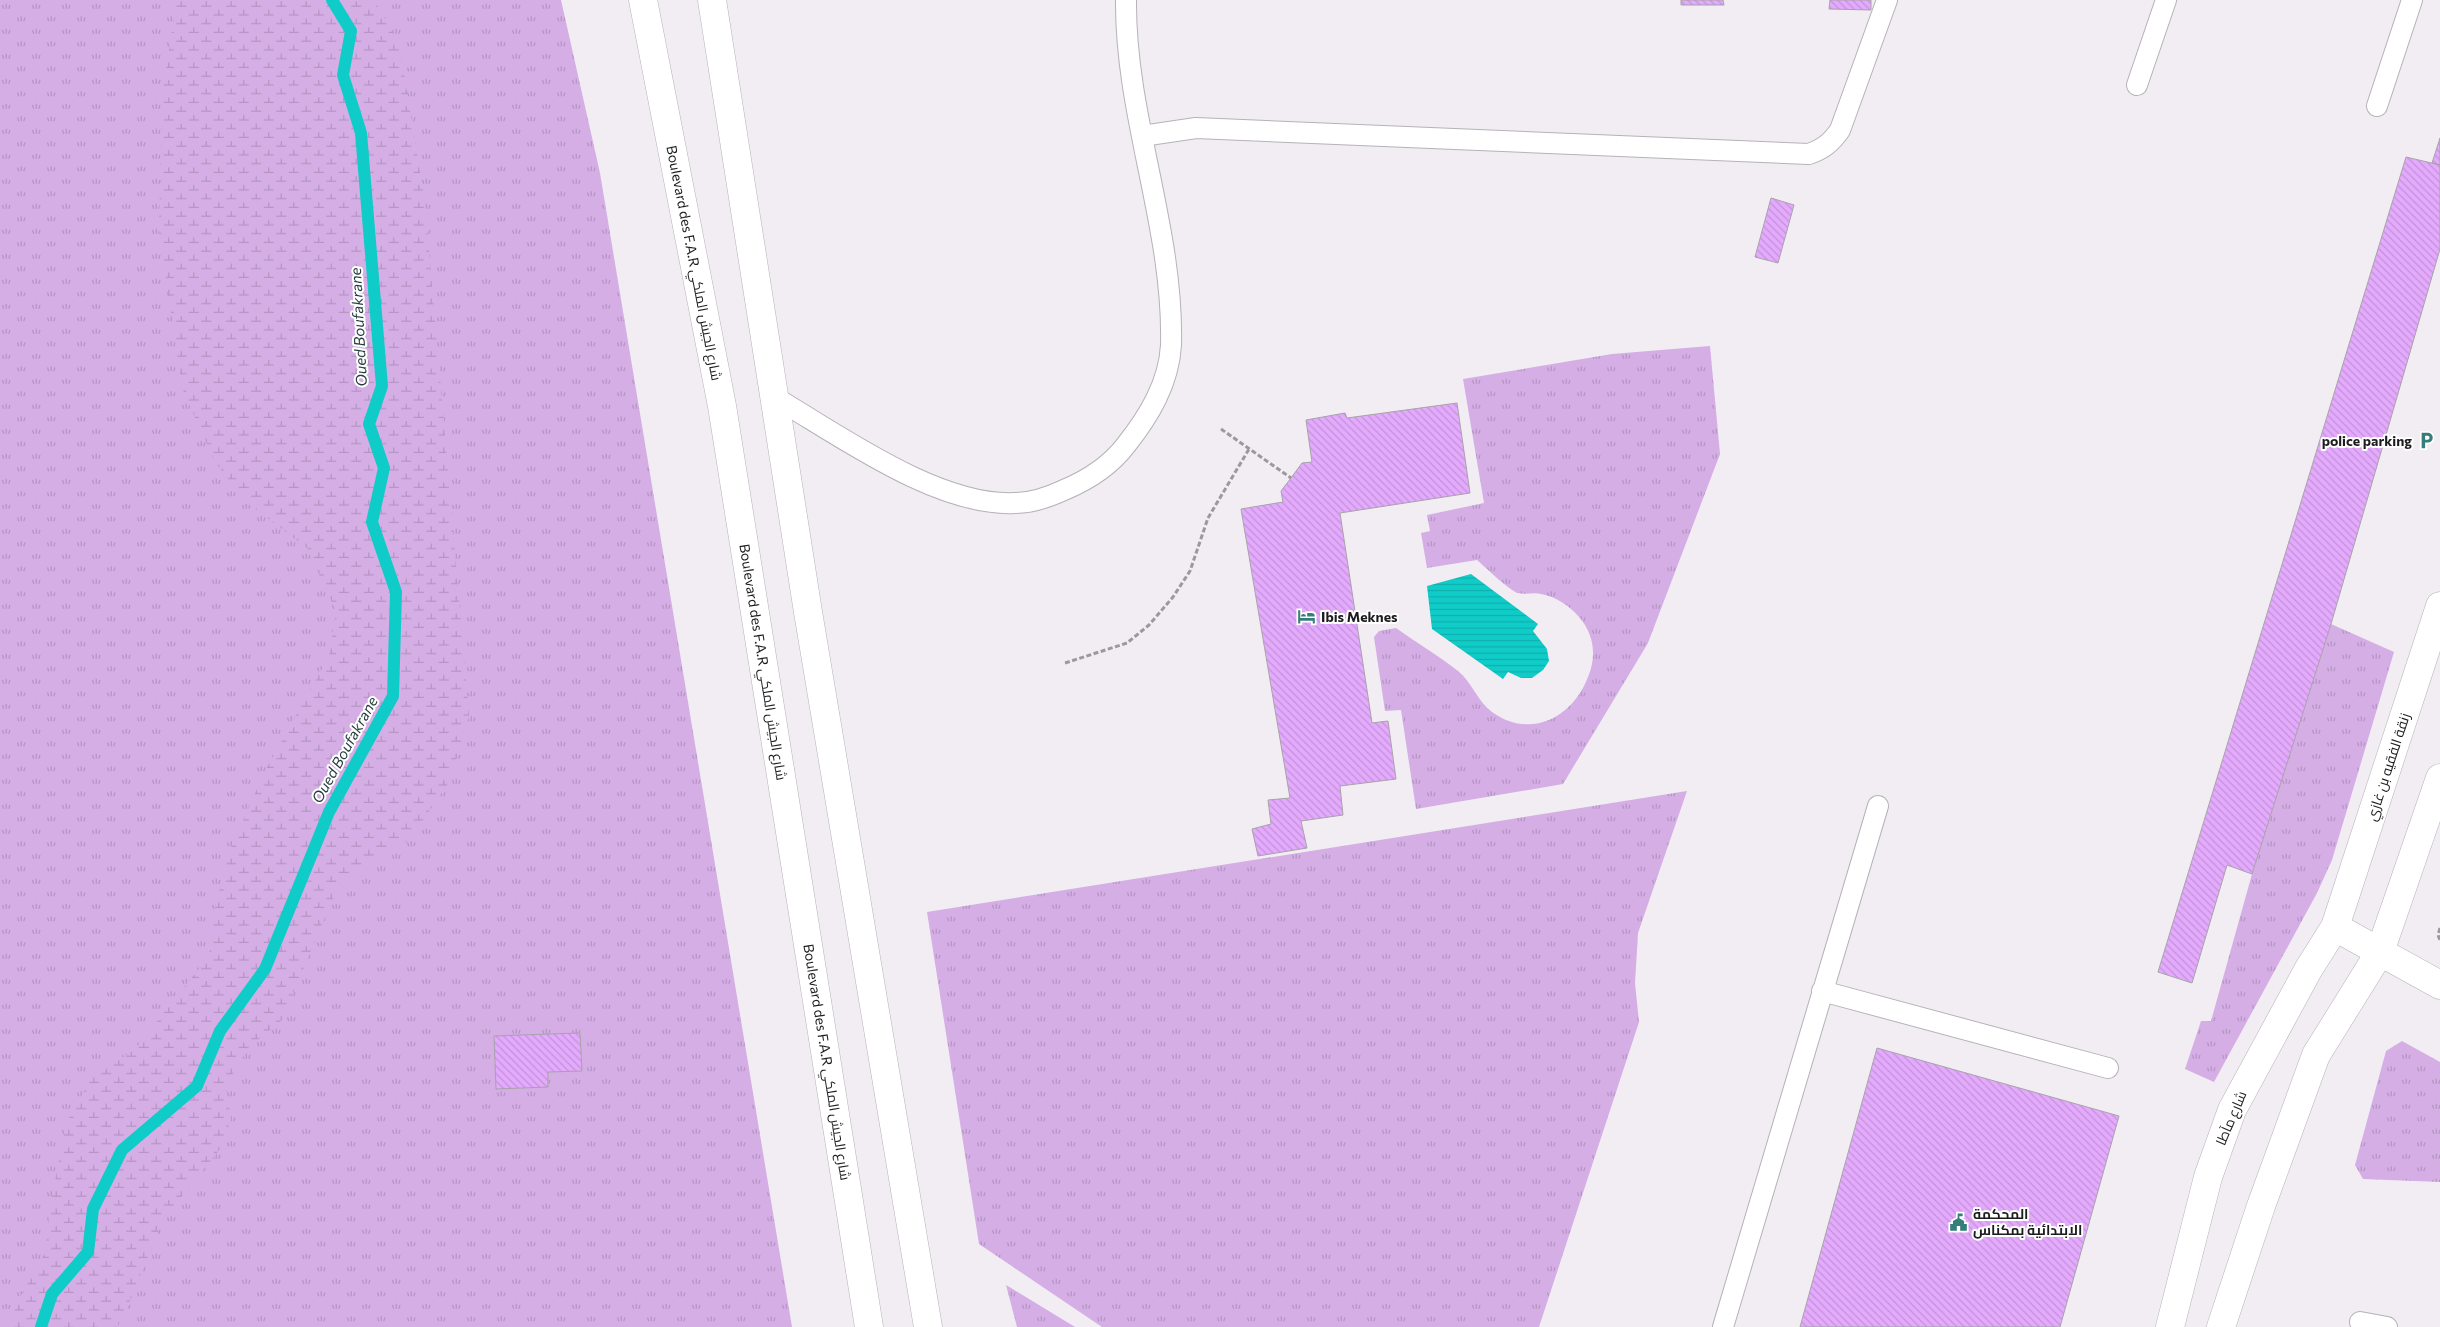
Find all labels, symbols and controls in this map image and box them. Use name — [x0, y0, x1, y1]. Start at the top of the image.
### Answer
street label: Boulevard des F.A.R شارع الجيش الملكي — [659, 144, 726, 383]
water label: Oued Boufakrane — [346, 267, 370, 387]
parking icon: police parking — [2416, 431, 2436, 451]
place label: police parking — [2322, 432, 2412, 449]
street label: Boulevard des F.A.R شارع الجيش الملكي — [732, 542, 791, 782]
hotel icon: Ibis Meknes — [1297, 607, 1317, 627]
place label: Ibis Meknes — [1321, 608, 1398, 625]
water label: Oued Boufakrane — [307, 693, 381, 806]
street label: زنقة الفقيه بن غازي — [2362, 711, 2417, 824]
street label: Boulevard des F.A.R شارع الجيش الملكي — [796, 942, 855, 1182]
street label: شارع مآطا — [2211, 1088, 2251, 1148]
place label: المحكمة الابتدائية بمكناس — [1973, 1205, 2082, 1239]
public building icon: المحكمة الابتدائية بمكناس — [1949, 1212, 1969, 1232]

